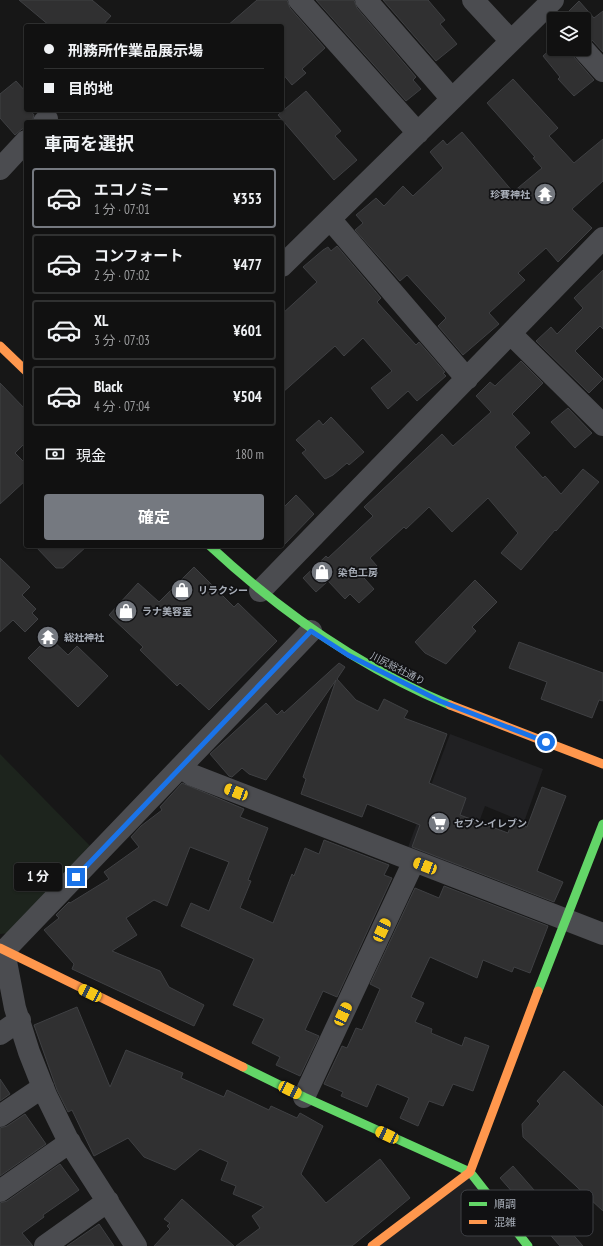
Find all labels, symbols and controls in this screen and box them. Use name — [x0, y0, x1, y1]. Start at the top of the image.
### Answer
map controls — [547, 12, 591, 56]
button: layers — [547, 12, 591, 56]
text: 刑務所作業品展示場 — [68, 41, 203, 60]
text: 目的地 — [68, 79, 113, 98]
text: 車両を選択 — [44, 132, 134, 155]
icon: car — [46, 180, 82, 216]
text: エコノミー — [94, 180, 169, 199]
temple icon: 珍賽神社 — [532, 181, 558, 207]
place label: 珍賽神社 — [490, 188, 531, 201]
text: ¥353 — [233, 189, 262, 208]
text: 1 分 · 07:01 — [94, 201, 150, 218]
icon: car — [46, 246, 82, 282]
text: コンフォート — [94, 246, 184, 265]
text: ¥477 — [233, 255, 262, 274]
text: 2 分 · 07:02 — [94, 267, 150, 284]
text: XL — [94, 311, 108, 330]
icon: car — [46, 312, 82, 348]
text: ¥601 — [233, 321, 262, 340]
text: 3 分 · 07:03 — [94, 332, 150, 349]
text: Black — [94, 377, 123, 396]
icon: car — [46, 378, 82, 414]
text: ¥504 — [233, 387, 262, 406]
text: 4 分 · 07:04 — [94, 398, 150, 415]
icon: cash — [44, 443, 66, 465]
text: 現金 — [76, 446, 106, 465]
text: 180 m — [235, 446, 264, 463]
button: 確定 — [44, 494, 264, 540]
shop icon: 染色工房 — [309, 559, 335, 585]
place label: 染色工房 — [338, 566, 378, 579]
shop icon: リラクシー — [169, 577, 195, 603]
place label: リラクシー — [198, 584, 248, 597]
shop icon: ラナ美容室 — [113, 598, 139, 624]
place label: ラナ美容室 — [142, 605, 192, 618]
temple icon: 総社神社 — [35, 624, 61, 650]
place label: 総社神社 — [64, 631, 105, 644]
street label: 川尻総社通り — [368, 649, 427, 688]
route start — [537, 733, 555, 751]
car — [223, 782, 249, 802]
supermarket icon: セブン-イレブン — [426, 810, 452, 836]
place label: セブン-イレブン — [454, 817, 527, 830]
car — [412, 856, 438, 876]
callout: 1 分 — [14, 863, 62, 891]
text: 1 分 — [27, 868, 49, 885]
route end — [67, 868, 85, 886]
car — [371, 917, 393, 943]
car — [77, 982, 103, 1004]
car — [332, 1001, 354, 1027]
car — [277, 1079, 303, 1101]
car — [374, 1124, 400, 1146]
legend — [461, 1190, 593, 1236]
text: 順調 — [494, 1197, 516, 1211]
text: 混雑 — [494, 1215, 516, 1229]

